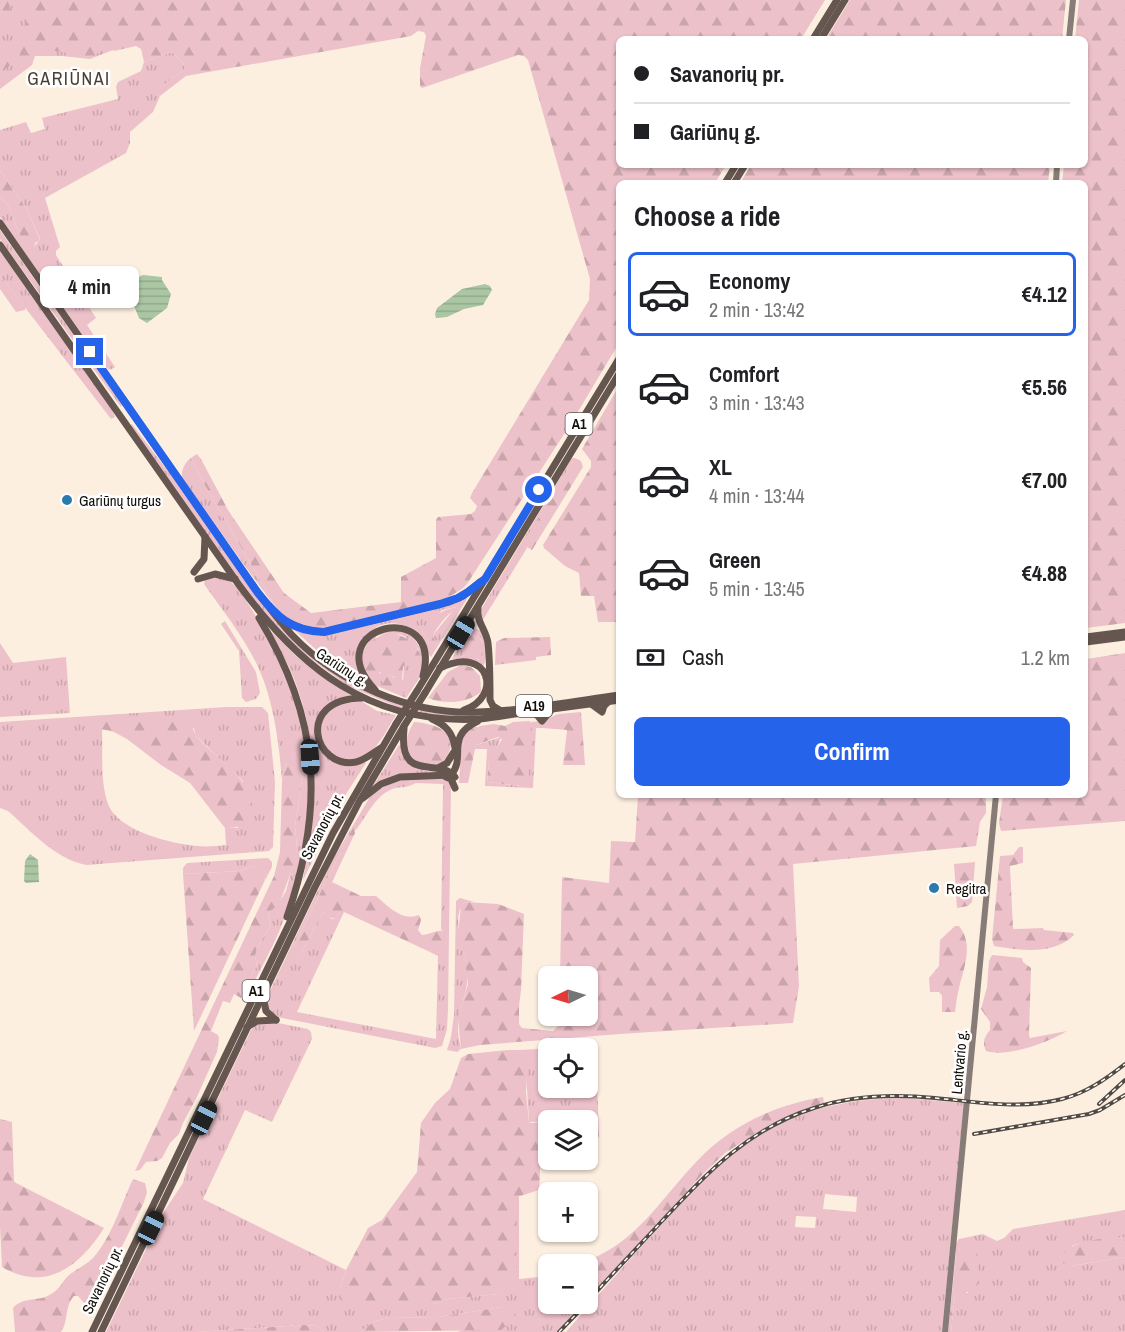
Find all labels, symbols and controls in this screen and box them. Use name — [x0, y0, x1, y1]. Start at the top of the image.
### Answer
text: Savanorių pr. — [670, 59, 784, 89]
district label: GARIŪNAI — [27, 66, 111, 91]
text: Gariūnų g. — [670, 117, 760, 147]
text: Choose a ride — [634, 198, 780, 234]
callout: 4 min — [40, 265, 140, 307]
text: Economy — [709, 266, 790, 296]
icon: car — [637, 267, 691, 321]
text: 4 min — [68, 273, 111, 300]
text: €4.12 — [1022, 279, 1067, 309]
text: 2 min · 13:42 — [709, 296, 805, 323]
route end — [76, 338, 103, 365]
text: Comfort — [709, 359, 779, 389]
icon: car — [637, 360, 691, 414]
text: €5.56 — [1022, 372, 1067, 402]
text: 3 min · 13:43 — [709, 389, 805, 416]
road number: A1 — [566, 413, 592, 435]
text: XL — [709, 452, 732, 482]
icon: car — [637, 453, 691, 507]
text: €7.00 — [1022, 465, 1067, 495]
route start — [525, 476, 552, 503]
text: 4 min · 13:44 — [709, 482, 805, 509]
place label: Gariūnų turgus — [79, 490, 161, 511]
marker: Gariūnų turgus — [60, 493, 74, 507]
text: Green — [709, 545, 761, 575]
icon: car — [637, 546, 691, 600]
text: €4.88 — [1022, 558, 1067, 588]
text: 5 min · 13:45 — [709, 575, 805, 602]
car — [444, 613, 478, 653]
icon: cash — [634, 641, 667, 674]
street label: Gariūnų g. — [312, 642, 372, 692]
text: Cash — [682, 642, 724, 672]
text: 1.2 km — [1021, 644, 1070, 671]
road number: A19 — [516, 695, 552, 717]
button: Confirm — [634, 717, 1070, 786]
car — [300, 738, 320, 776]
street label: Savanorių pr. — [296, 789, 348, 863]
place label: Regitra — [946, 878, 986, 899]
marker: Regitra — [927, 881, 941, 895]
north arrow — [538, 966, 598, 1026]
map controls — [538, 966, 598, 1314]
road number: A1 — [242, 980, 270, 1002]
street label: Lentvario g. — [946, 1029, 972, 1095]
button: locate — [538, 1038, 598, 1098]
car — [188, 1098, 220, 1138]
button: layers — [538, 1110, 598, 1170]
button: + — [538, 1182, 598, 1242]
car — [135, 1208, 167, 1248]
street label: Savanorių pr. — [77, 1243, 127, 1317]
button: − — [538, 1254, 598, 1314]

